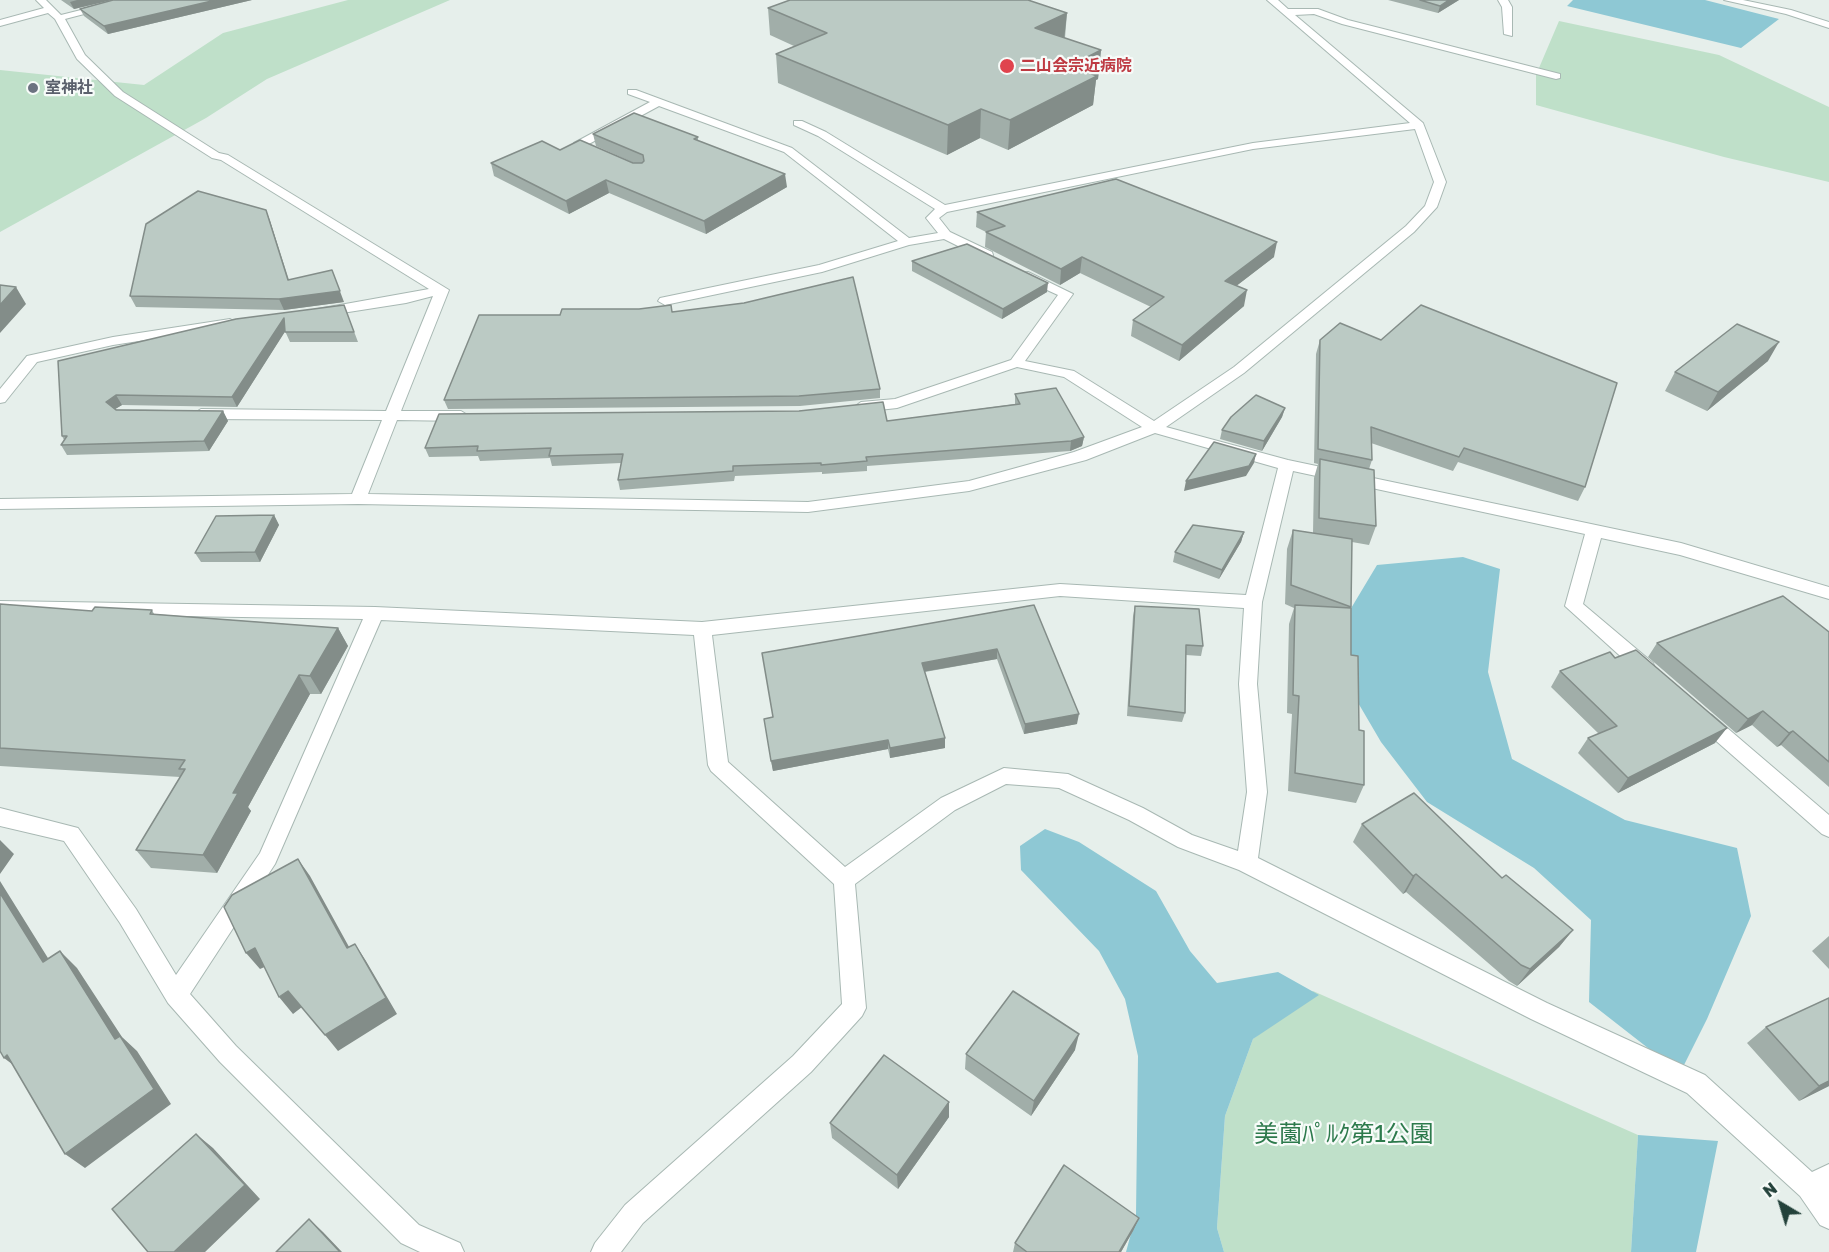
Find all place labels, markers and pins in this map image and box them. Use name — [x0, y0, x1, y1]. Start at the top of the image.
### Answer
place label: 二山会宗近病院 — [1020, 56, 1132, 76]
marker: 二山会宗近病院 — [998, 57, 1016, 75]
place label: 室神社 — [45, 78, 93, 98]
marker: 室神社 — [26, 81, 40, 95]

